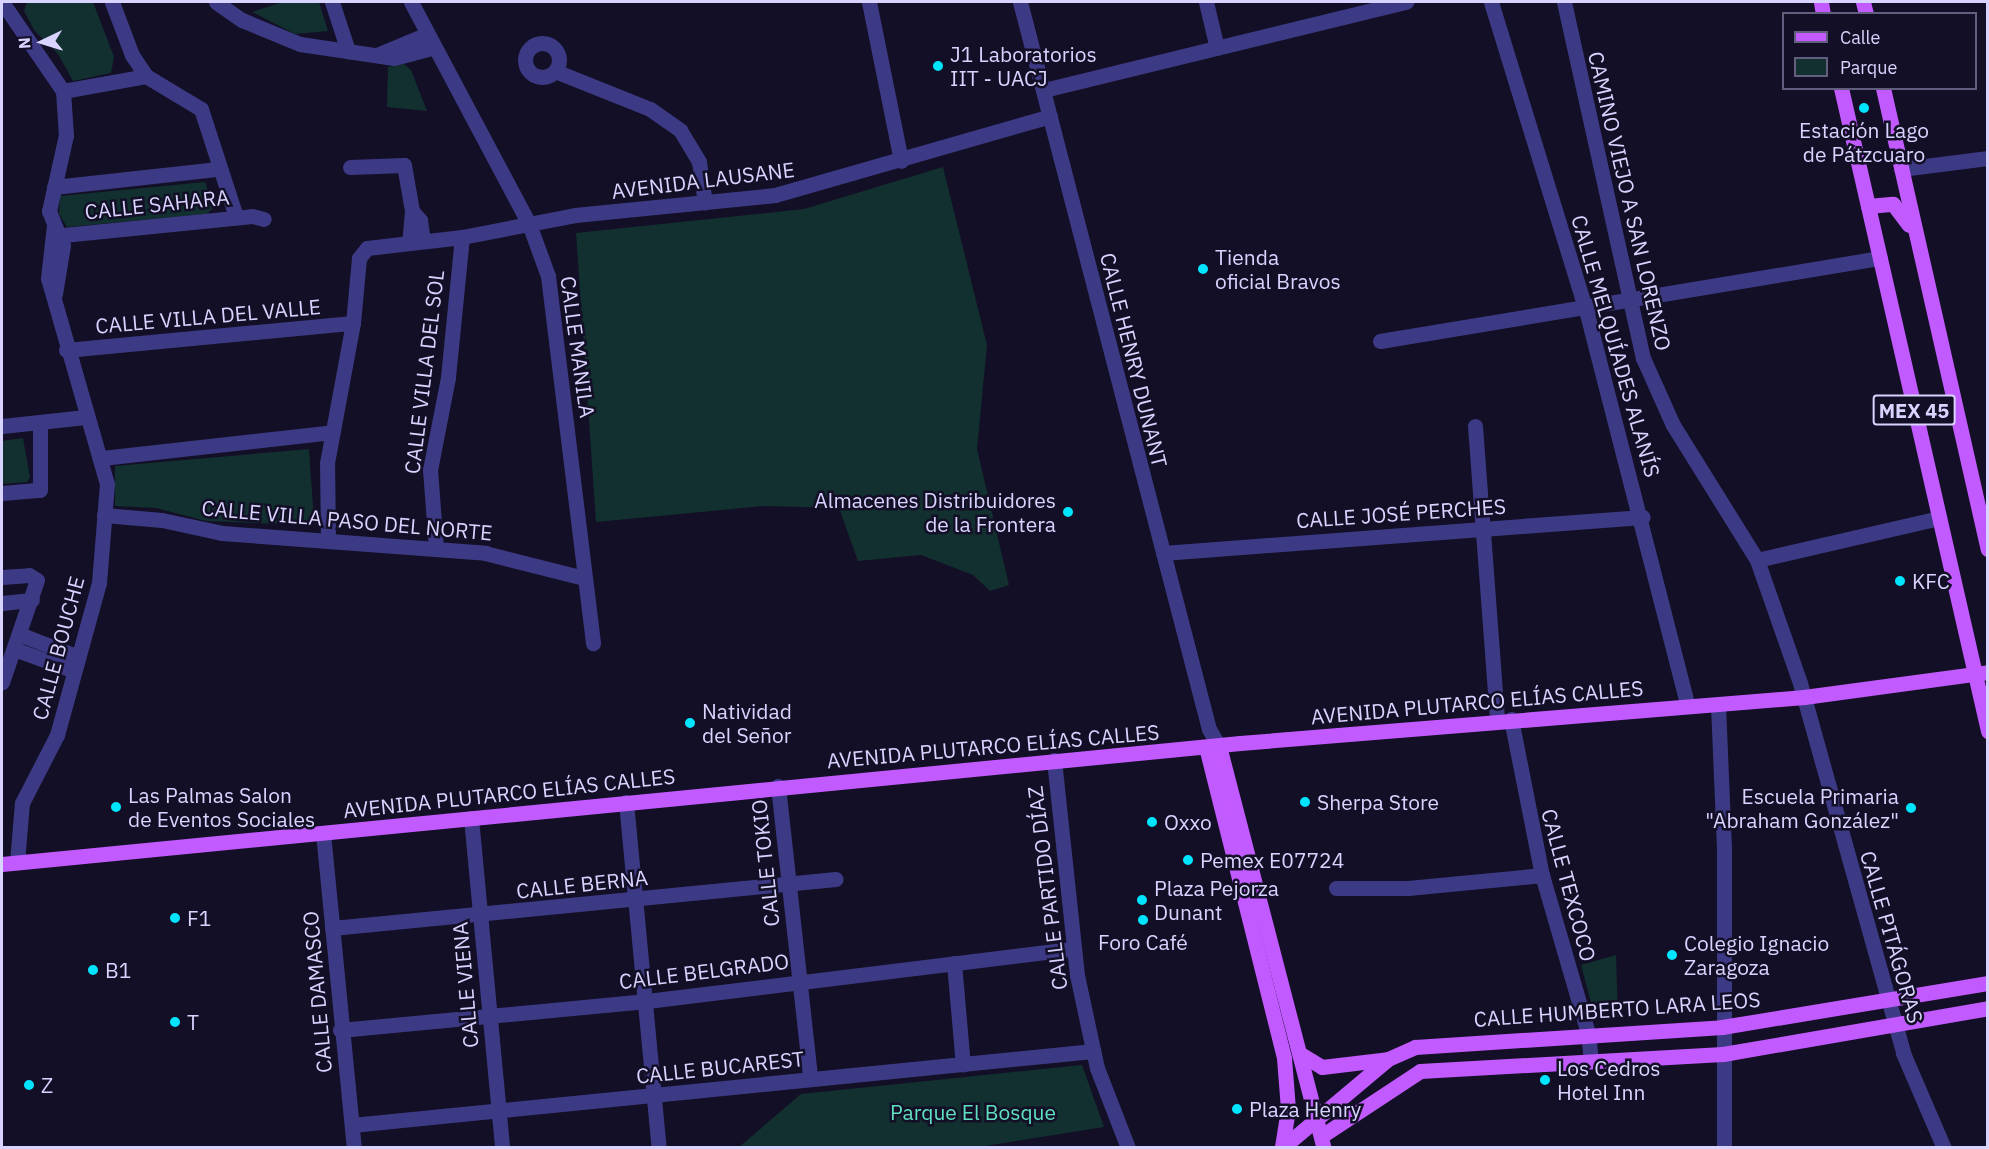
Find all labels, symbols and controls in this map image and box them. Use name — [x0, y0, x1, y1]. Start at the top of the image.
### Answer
north arrow — [12, 12, 72, 72]
legend — [1782, 12, 1977, 90]
text: Calle — [1840, 26, 1880, 49]
text: N — [14, 37, 34, 50]
place label: J1 Laboratorios IIT - UACJ — [950, 41, 1097, 91]
street label: CAMINO VIEJO A SAN LORENZO — [1583, 49, 1677, 353]
text: Parque — [1840, 56, 1897, 79]
marker: J1 Laboratorios IIT - UACJ — [931, 59, 945, 73]
marker: Estación Lago de Pátzcuaro — [1857, 101, 1871, 115]
place label: Estación Lago de Pátzcuaro — [1799, 117, 1929, 167]
street label: AVENIDA LAUSANE — [610, 156, 796, 204]
street label: CALLE SAHARA — [83, 184, 231, 224]
street label: CALLE MELQUÍADES ALANÍS — [1566, 212, 1666, 480]
place label: Tienda oficial Bravos — [1215, 244, 1341, 294]
street label: CALLE HENRY DUNANT — [1095, 250, 1173, 470]
marker: Tienda oficial Bravos — [1196, 262, 1210, 276]
street label: CALLE VILLA DEL SOL — [399, 269, 449, 475]
street label: CALLE MANILA — [556, 274, 600, 420]
street label: CALLE VILLA DEL VALLE — [94, 294, 322, 338]
road number: MEX 45 — [1872, 393, 1956, 427]
place label: Almacenes Distribuidores de la Frontera — [814, 487, 1056, 537]
street label: CALLE JOSÉ PERCHES — [1295, 493, 1507, 533]
street label: CALLE VILLA PASO DEL NORTE — [201, 495, 493, 545]
marker: Almacenes Distribuidores de la Frontera — [1061, 505, 1075, 519]
place label: KFC — [1912, 568, 1950, 594]
street label: CALLE BOUCHE — [27, 573, 89, 723]
marker: KFC — [1893, 574, 1907, 588]
street label: AVENIDA PLUTARCO ELÍAS CALLES — [1310, 675, 1644, 729]
place label: Natividad del Señor — [702, 698, 792, 748]
marker: Natividad del Señor — [683, 716, 697, 730]
street label: AVENIDA PLUTARCO ELÍAS CALLES — [826, 719, 1160, 773]
street label: AVENIDA PLUTARCO ELÍAS CALLES — [342, 763, 676, 823]
place label: Las Palmas Salon de Eventos Sociales — [128, 782, 315, 832]
place label: Escuela Primaria "Abraham González" — [1705, 783, 1899, 833]
street label: CALLE PARTIDO DÍAZ — [1022, 785, 1072, 991]
place label: Sherpa Store — [1317, 789, 1439, 815]
marker: Sherpa Store — [1298, 795, 1312, 809]
street label: CALLE TOKIO — [746, 798, 784, 928]
marker: Las Palmas Salon de Eventos Sociales — [109, 800, 123, 814]
marker: Escuela Primaria "Abraham González" — [1904, 801, 1918, 815]
street label: CALLE TEXCOCO — [1537, 806, 1601, 964]
place label: Oxxo — [1164, 809, 1212, 835]
marker: Oxxo — [1145, 815, 1159, 829]
place label: Pemex E07724 — [1200, 847, 1344, 873]
street label: CALLE PITÁGORAS — [1855, 848, 1929, 1026]
marker: Pemex E07724 — [1181, 853, 1195, 867]
street label: CALLE BERNA — [515, 865, 649, 903]
place label: Plaza Pejorza Dunant — [1154, 875, 1279, 925]
marker: Plaza Pejorza Dunant — [1135, 893, 1149, 907]
place label: F1 — [187, 905, 211, 931]
street label: CALLE DAMASCO — [297, 910, 337, 1074]
marker: F1 — [168, 911, 182, 925]
marker: Foro Café — [1136, 913, 1150, 927]
street label: CALLE VIENA — [447, 921, 483, 1049]
place label: Foro Café — [1098, 929, 1188, 955]
place label: Colegio Ignacio Zaragoza — [1684, 930, 1829, 980]
street label: CALLE BELGRADO — [618, 948, 790, 994]
marker: Colegio Ignacio Zaragoza — [1665, 948, 1679, 962]
place label: B1 — [105, 957, 131, 983]
marker: B1 — [86, 963, 100, 977]
street label: CALLE HUMBERTO LARA LEOS — [1473, 986, 1761, 1032]
place label: T — [187, 1009, 199, 1035]
marker: T — [168, 1015, 182, 1029]
street label: CALLE BUCAREST — [635, 1046, 805, 1088]
place label: Los Cedros Hotel Inn — [1557, 1055, 1661, 1105]
place label: Z — [41, 1072, 53, 1098]
marker: Los Cedros Hotel Inn — [1538, 1073, 1552, 1087]
marker: Z — [22, 1078, 36, 1092]
place label: Plaza Henry — [1249, 1096, 1361, 1122]
park label: Parque El Bosque — [890, 1099, 1056, 1125]
marker: Plaza Henry — [1230, 1102, 1244, 1116]

